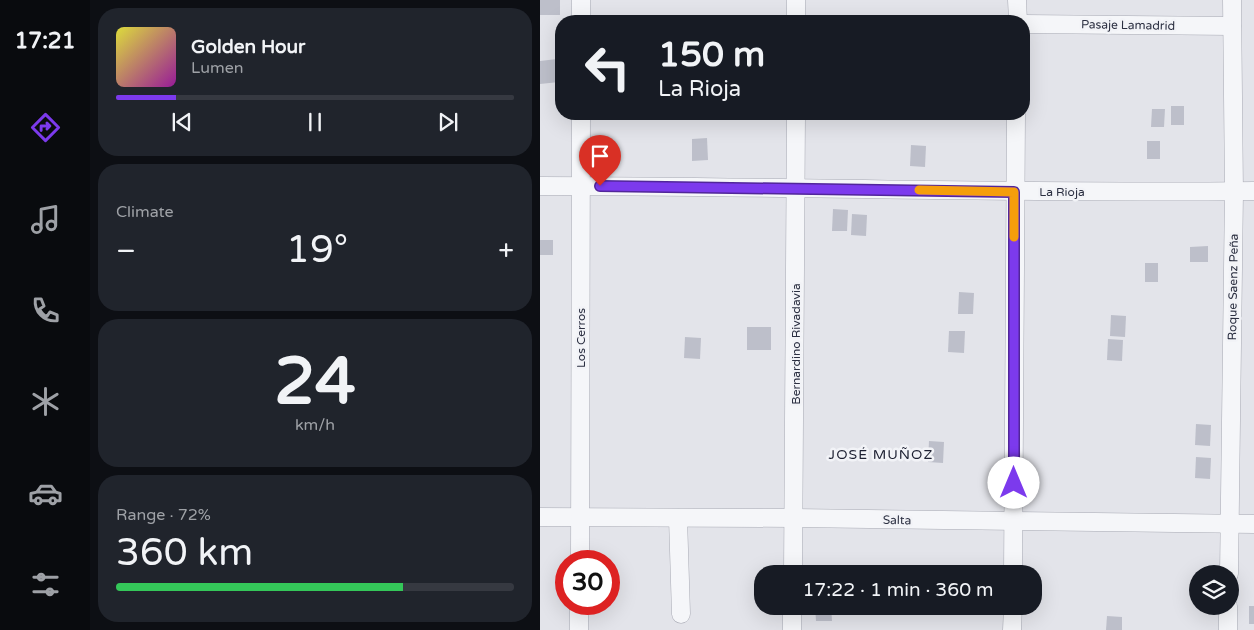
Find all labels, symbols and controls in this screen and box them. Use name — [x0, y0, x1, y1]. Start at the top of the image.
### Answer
street label: Pasaje Lamadrid — [1081, 17, 1175, 33]
text: 17:21 — [15, 28, 75, 54]
text: 150 m — [658, 34, 765, 76]
icon: left — [575, 35, 640, 100]
text: Golden Hour — [191, 36, 305, 58]
text: Lumen — [191, 58, 243, 78]
text: La Rioja — [658, 76, 741, 102]
icon: previous — [168, 108, 196, 136]
icon: pause — [301, 108, 329, 136]
icon: next — [434, 108, 462, 136]
icon: directions — [28, 110, 63, 145]
pin — [579, 135, 621, 186]
icon: arrive — [586, 142, 614, 170]
street label: La Rioja — [1039, 185, 1085, 199]
icon: music — [28, 202, 63, 237]
text: Climate — [116, 202, 174, 222]
text: 19° — [286, 227, 348, 273]
text: − — [116, 234, 136, 268]
text: + — [498, 234, 514, 268]
street label: Roque Saenz Peña — [1225, 234, 1241, 340]
street label: Bernardino Rivadavia — [789, 283, 803, 405]
icon: phone — [28, 293, 63, 328]
street label: Los Cerros — [574, 308, 588, 368]
text: 24 — [274, 343, 356, 422]
icon: climate — [28, 384, 63, 419]
text: km/h — [295, 415, 335, 435]
district label: JOSÉ MUÑOZ — [829, 446, 933, 463]
position arrow — [987, 456, 1039, 508]
icon: car — [28, 476, 63, 511]
text: Range · 72% — [116, 505, 211, 525]
street label: Salta — [883, 513, 911, 527]
text: 360 km — [116, 530, 253, 576]
speed limit sign: 30 — [555, 550, 620, 615]
map controls — [1189, 565, 1239, 615]
button: layers — [1189, 565, 1239, 615]
icon: filters — [28, 567, 63, 602]
text: 17:22 · 1 min · 360 m — [802, 579, 994, 601]

